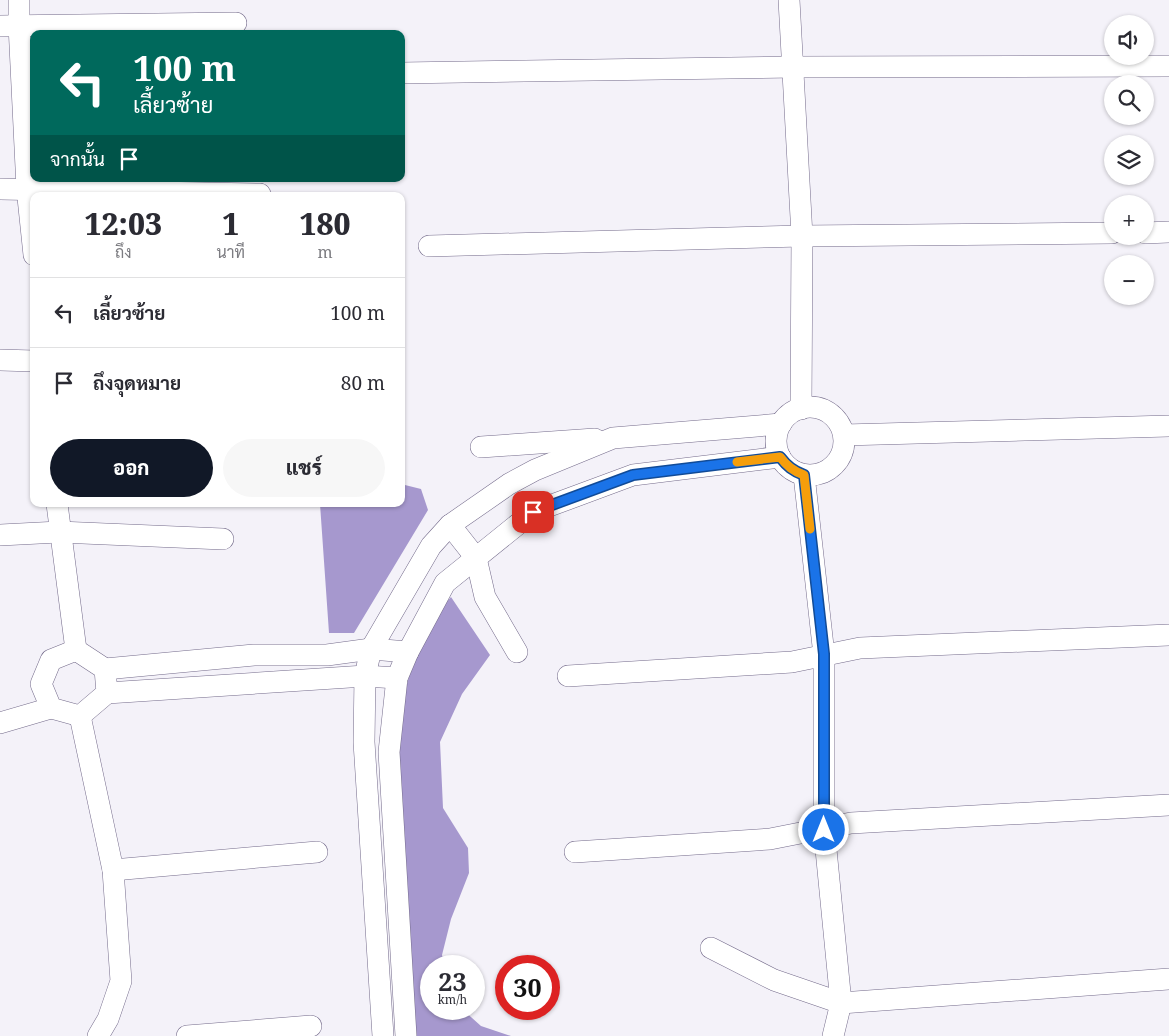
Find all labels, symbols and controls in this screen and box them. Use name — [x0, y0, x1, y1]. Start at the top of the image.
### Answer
map controls — [1104, 15, 1154, 305]
button: sound — [1104, 15, 1154, 65]
text: 100 m — [133, 44, 236, 91]
icon: left — [50, 50, 115, 115]
button: search — [1104, 75, 1154, 125]
text: เลี้ยวซ้าย — [133, 89, 213, 119]
button: layers — [1104, 135, 1154, 185]
icon: arrive — [115, 145, 143, 173]
text: จากนั้น — [50, 146, 105, 172]
button: + — [1104, 195, 1154, 245]
text: 12:03 — [85, 203, 162, 244]
text: 1 — [222, 203, 239, 244]
text: 180 — [299, 203, 350, 244]
text: ถึง — [115, 241, 132, 263]
text: นาที — [216, 241, 245, 263]
text: m — [317, 241, 333, 263]
button: − — [1104, 255, 1154, 305]
icon: left — [50, 299, 78, 327]
text: เลี้ยวซ้าย — [93, 300, 165, 326]
text: 100 m — [330, 300, 385, 326]
icon: arrive — [50, 369, 78, 397]
text: ถึงจุดหมาย — [93, 370, 181, 396]
text: 80 m — [341, 370, 385, 396]
button: ออก — [50, 439, 213, 497]
button: แชร์ — [223, 439, 385, 497]
pin — [512, 491, 554, 533]
icon: arrive — [519, 498, 547, 526]
position arrow — [797, 803, 849, 855]
speed limit sign: 30 — [495, 955, 560, 1020]
text: 23 — [438, 964, 467, 998]
text: km/h — [438, 991, 467, 1008]

